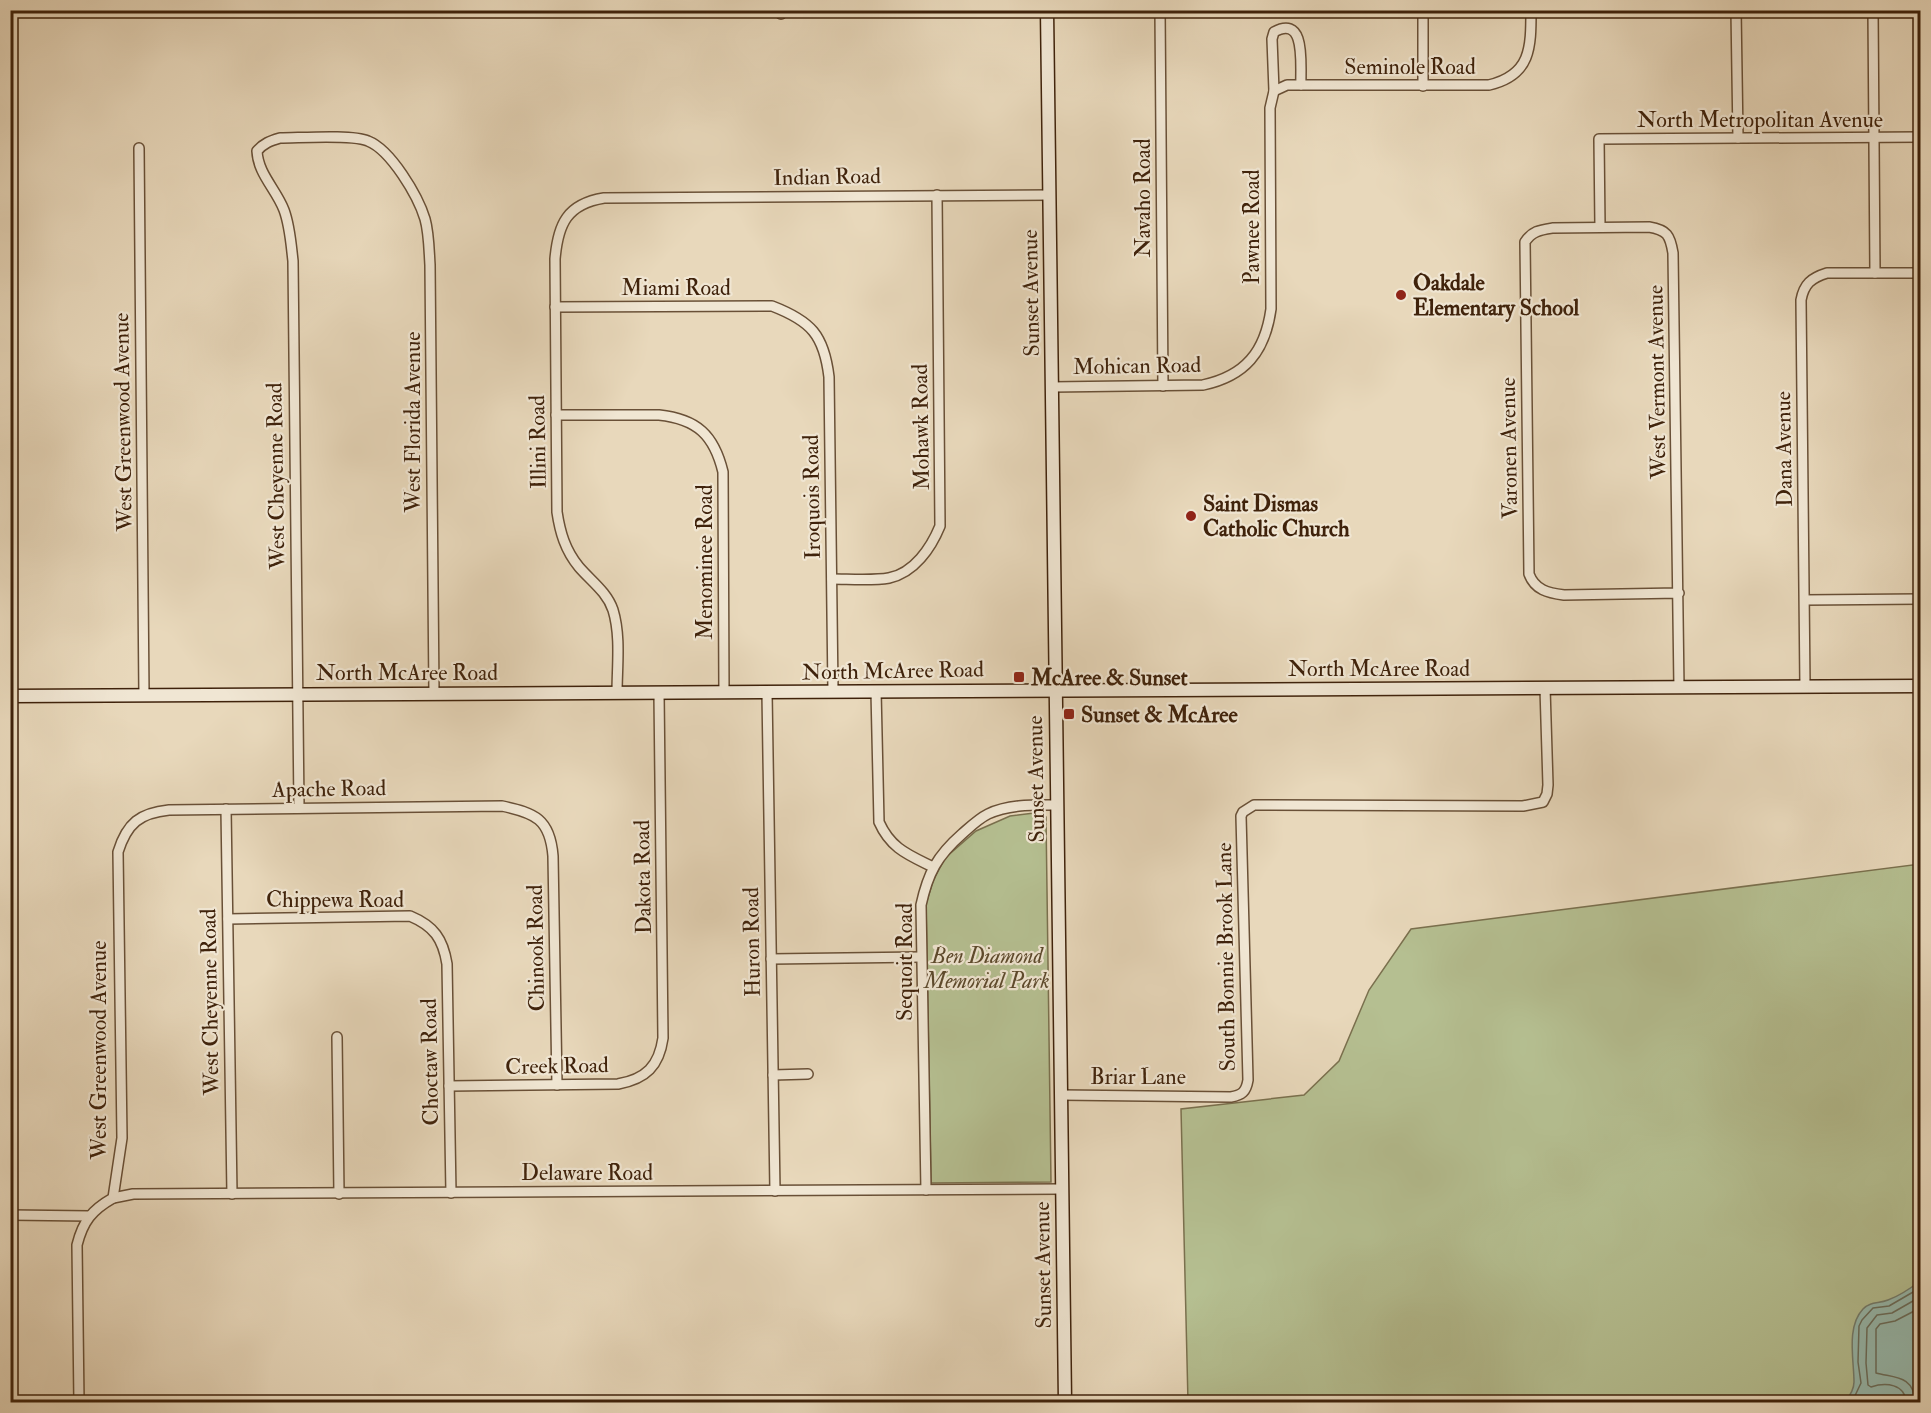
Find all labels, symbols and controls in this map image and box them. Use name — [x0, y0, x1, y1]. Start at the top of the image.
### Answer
street label: Seminole Road — [1344, 53, 1476, 81]
street label: North Metropolitan Avenue — [1637, 106, 1883, 135]
street label: Navaho Road — [1129, 138, 1157, 258]
street label: Indian Road — [773, 162, 881, 192]
street label: Pawnee Road — [1238, 169, 1266, 285]
street label: Sunset Avenue — [1016, 229, 1046, 357]
place label: Oakdale Elementary School — [1413, 269, 1579, 323]
street label: Miami Road — [621, 274, 731, 302]
street label: West Vermont Avenue — [1641, 285, 1673, 480]
marker: Oakdale Elementary School — [1394, 288, 1408, 302]
street label: West Greenwood Avenue — [107, 312, 139, 533]
street label: West Florida Avenue — [399, 332, 427, 513]
street label: Mohican Road — [1073, 351, 1202, 381]
street label: Mohawk Road — [906, 363, 936, 490]
street label: Varonen Avenue — [1494, 377, 1524, 519]
street label: West Cheyenne Road — [260, 382, 292, 571]
street label: Dana Avenue — [1769, 391, 1799, 507]
street label: Illini Road — [523, 395, 553, 489]
street label: Iroquois Road — [797, 434, 827, 560]
street label: Menominee Road — [691, 484, 719, 640]
place label: Saint Dismas Catholic Church — [1203, 490, 1350, 543]
marker: Saint Dismas Catholic Church — [1184, 509, 1198, 523]
street label: North McAree Road — [802, 655, 984, 687]
street label: North McAree Road — [1288, 655, 1470, 683]
street label: North McAree Road — [316, 659, 498, 687]
place label: McAree & Sunset — [1030, 664, 1189, 692]
marker: McAree & Sunset — [1012, 670, 1026, 684]
place label: Sunset & McAree — [1081, 701, 1238, 729]
marker: Sunset & McAree — [1062, 707, 1076, 721]
street label: Sunset Avenue — [1021, 715, 1051, 843]
street label: Apache Road — [271, 774, 387, 805]
street label: Dakota Road — [628, 819, 658, 934]
street label: South Bonnie Brook Lane — [1210, 842, 1242, 1072]
street label: Chinook Road — [521, 884, 551, 1012]
street label: Chippewa Road — [266, 886, 404, 915]
street label: Huron Road — [737, 887, 767, 997]
street label: Sequoit Road — [891, 903, 919, 1021]
street label: West Cheyenne Road — [194, 908, 226, 1097]
street label: West Greenwood Avenue — [85, 941, 113, 1160]
park label: Ben Diamond Memorial Park — [922, 942, 1050, 995]
street label: Choctaw Road — [415, 998, 445, 1126]
street label: Creek Road — [505, 1051, 609, 1081]
street label: Briar Lane — [1090, 1063, 1186, 1091]
street label: Delaware Road — [521, 1159, 653, 1187]
street label: Sunset Avenue — [1028, 1201, 1058, 1329]

